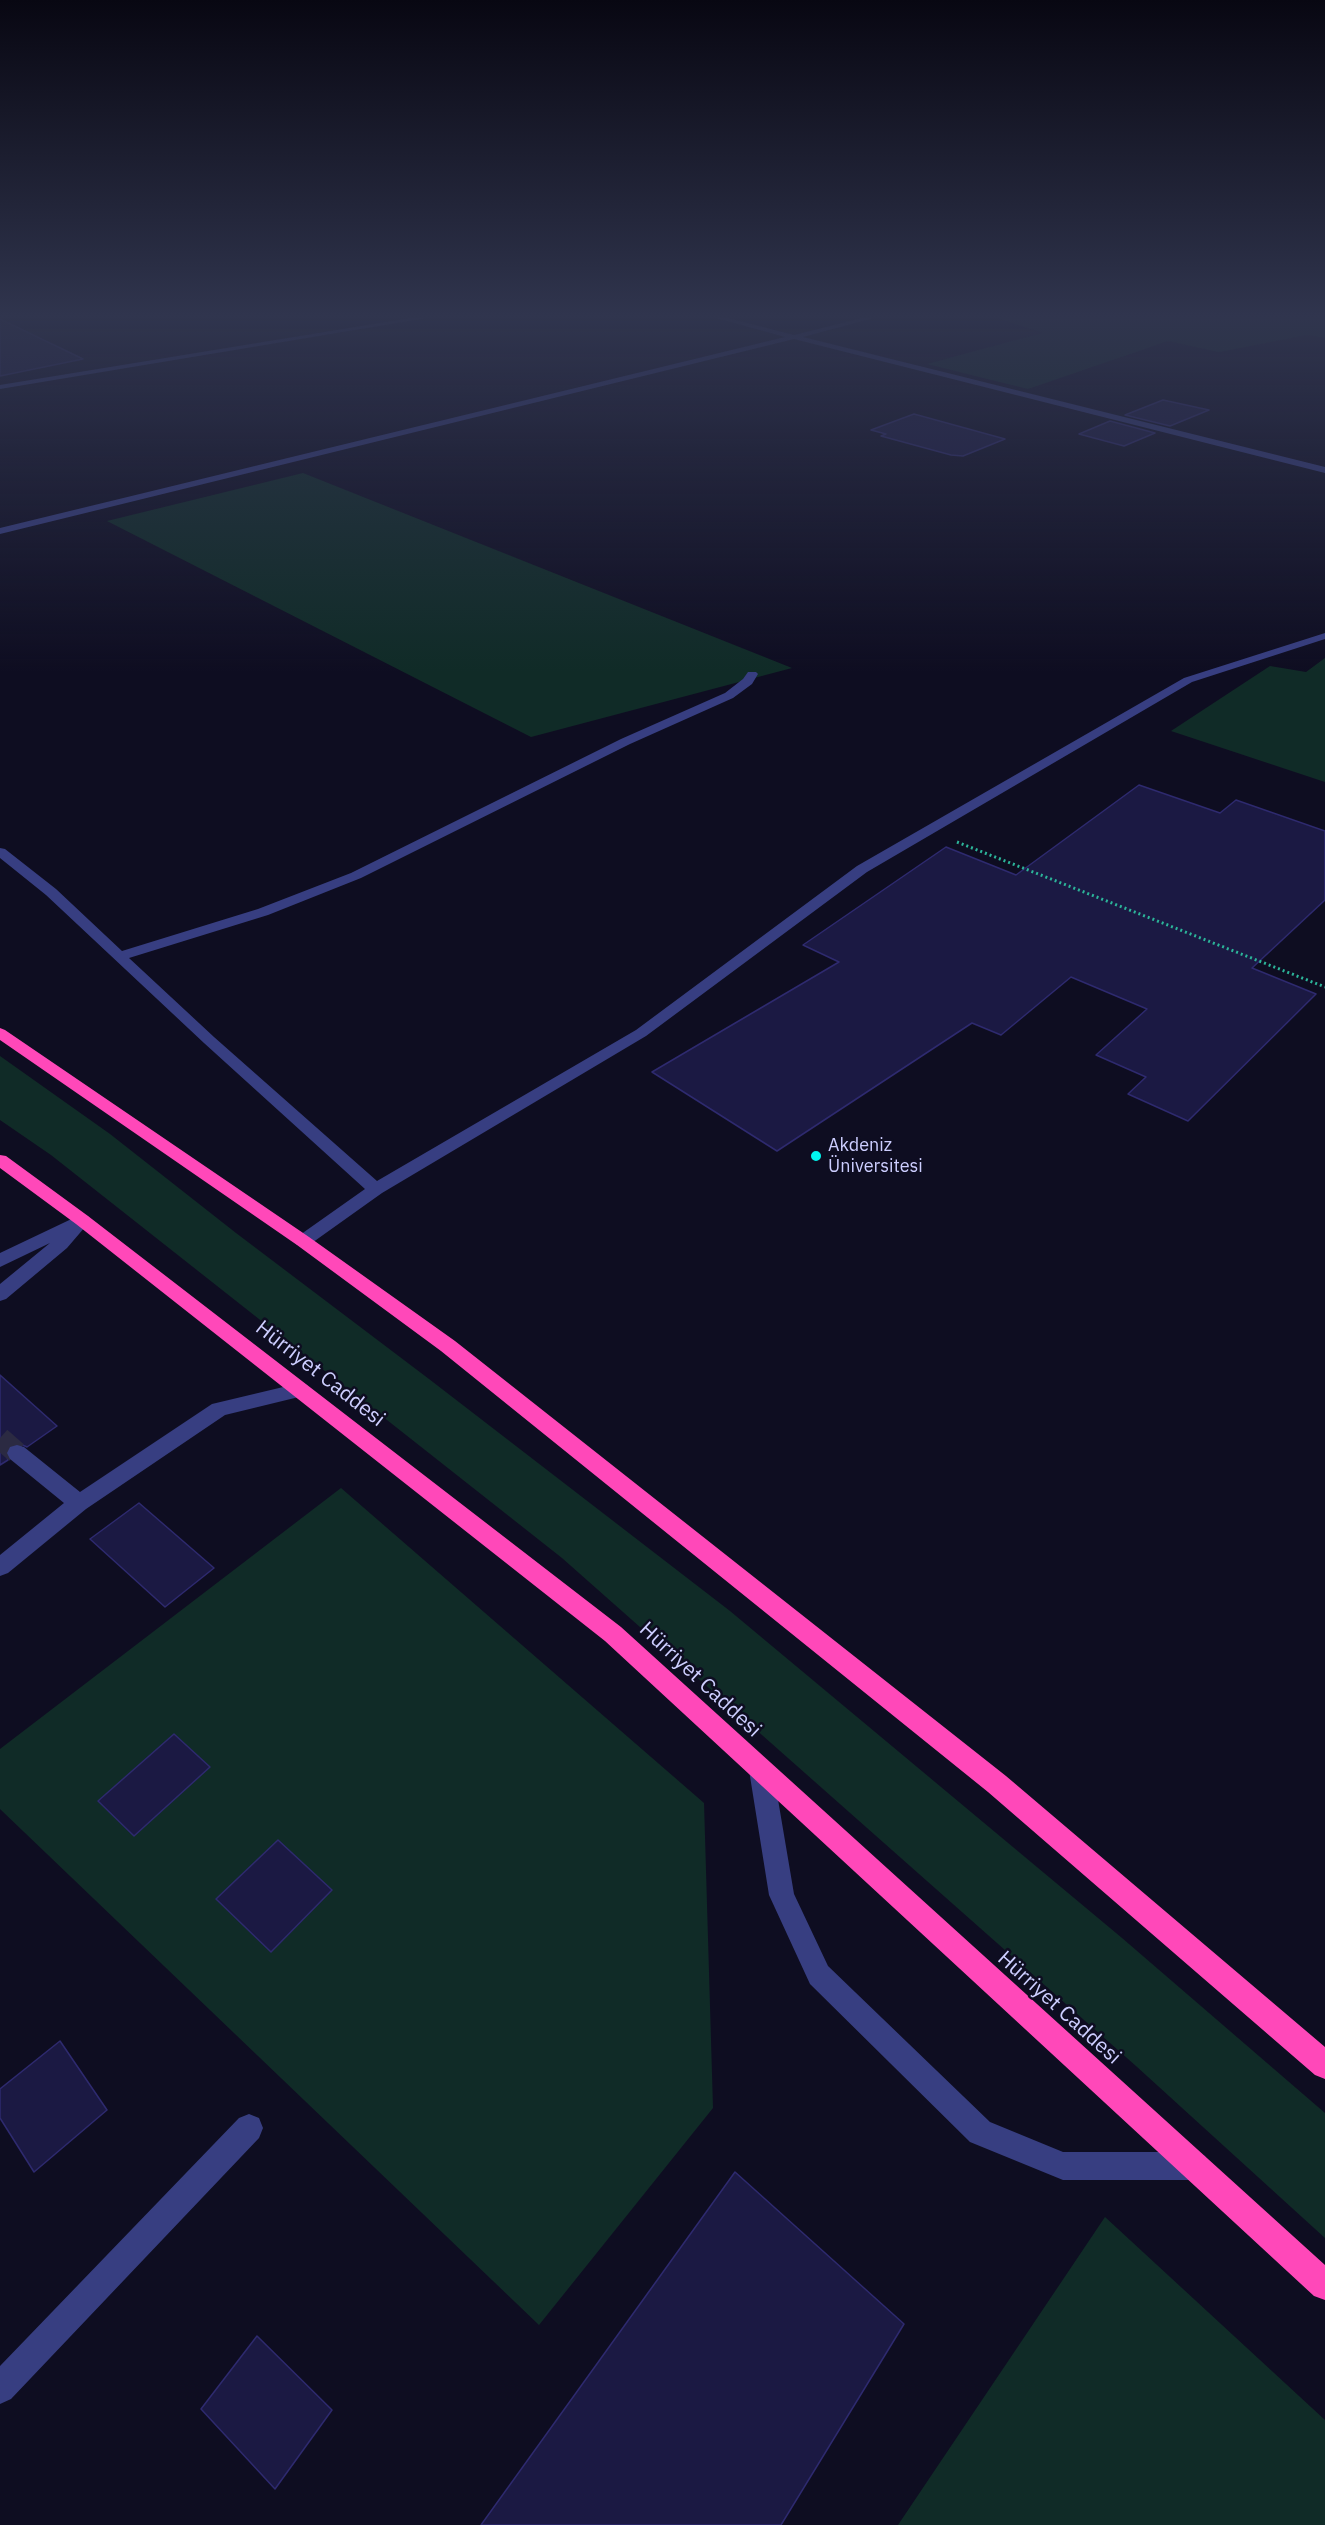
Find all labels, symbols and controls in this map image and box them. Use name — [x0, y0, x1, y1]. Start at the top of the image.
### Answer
place label: Akdeniz Üniversitesi — [828, 1135, 923, 1178]
marker: Akdeniz Üniversitesi — [809, 1149, 823, 1163]
street label: Hürriyet Caddesi — [250, 1316, 390, 1432]
street label: Hürriyet Caddesi — [634, 1617, 766, 1743]
street label: Hürriyet Caddesi — [992, 1946, 1126, 2070]

